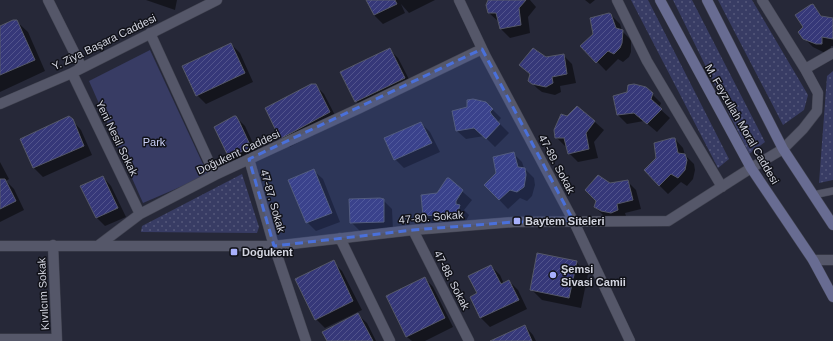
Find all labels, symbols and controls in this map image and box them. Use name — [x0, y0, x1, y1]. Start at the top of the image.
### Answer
street label: Y. Ziya Başara Caddesi — [50, 12, 158, 72]
street label: M. Feyzullah Moral Caddesi — [703, 62, 781, 186]
street label: Yeni Nesil Sokak — [94, 98, 141, 178]
street label: Doğukent Caddesi — [194, 127, 282, 177]
street label: 47-89. Sokak — [536, 133, 578, 196]
park label: Park — [143, 136, 166, 148]
street label: 47-87. Sokak — [258, 168, 288, 234]
street label: 47-80. Sokak — [398, 208, 464, 226]
place label: Baytem Siteleri — [525, 215, 604, 227]
marker: Baytem Siteleri — [512, 216, 522, 226]
place label: Doğukent — [242, 246, 293, 258]
marker: Doğukent — [229, 247, 239, 257]
street label: 47-88. Sokak — [432, 248, 472, 312]
street label: Kıvılcım Sokak — [35, 257, 51, 331]
place label: Şemsi Sivasi Camii — [561, 263, 626, 288]
marker: Şemsi Sivasi Camii — [548, 270, 558, 280]

